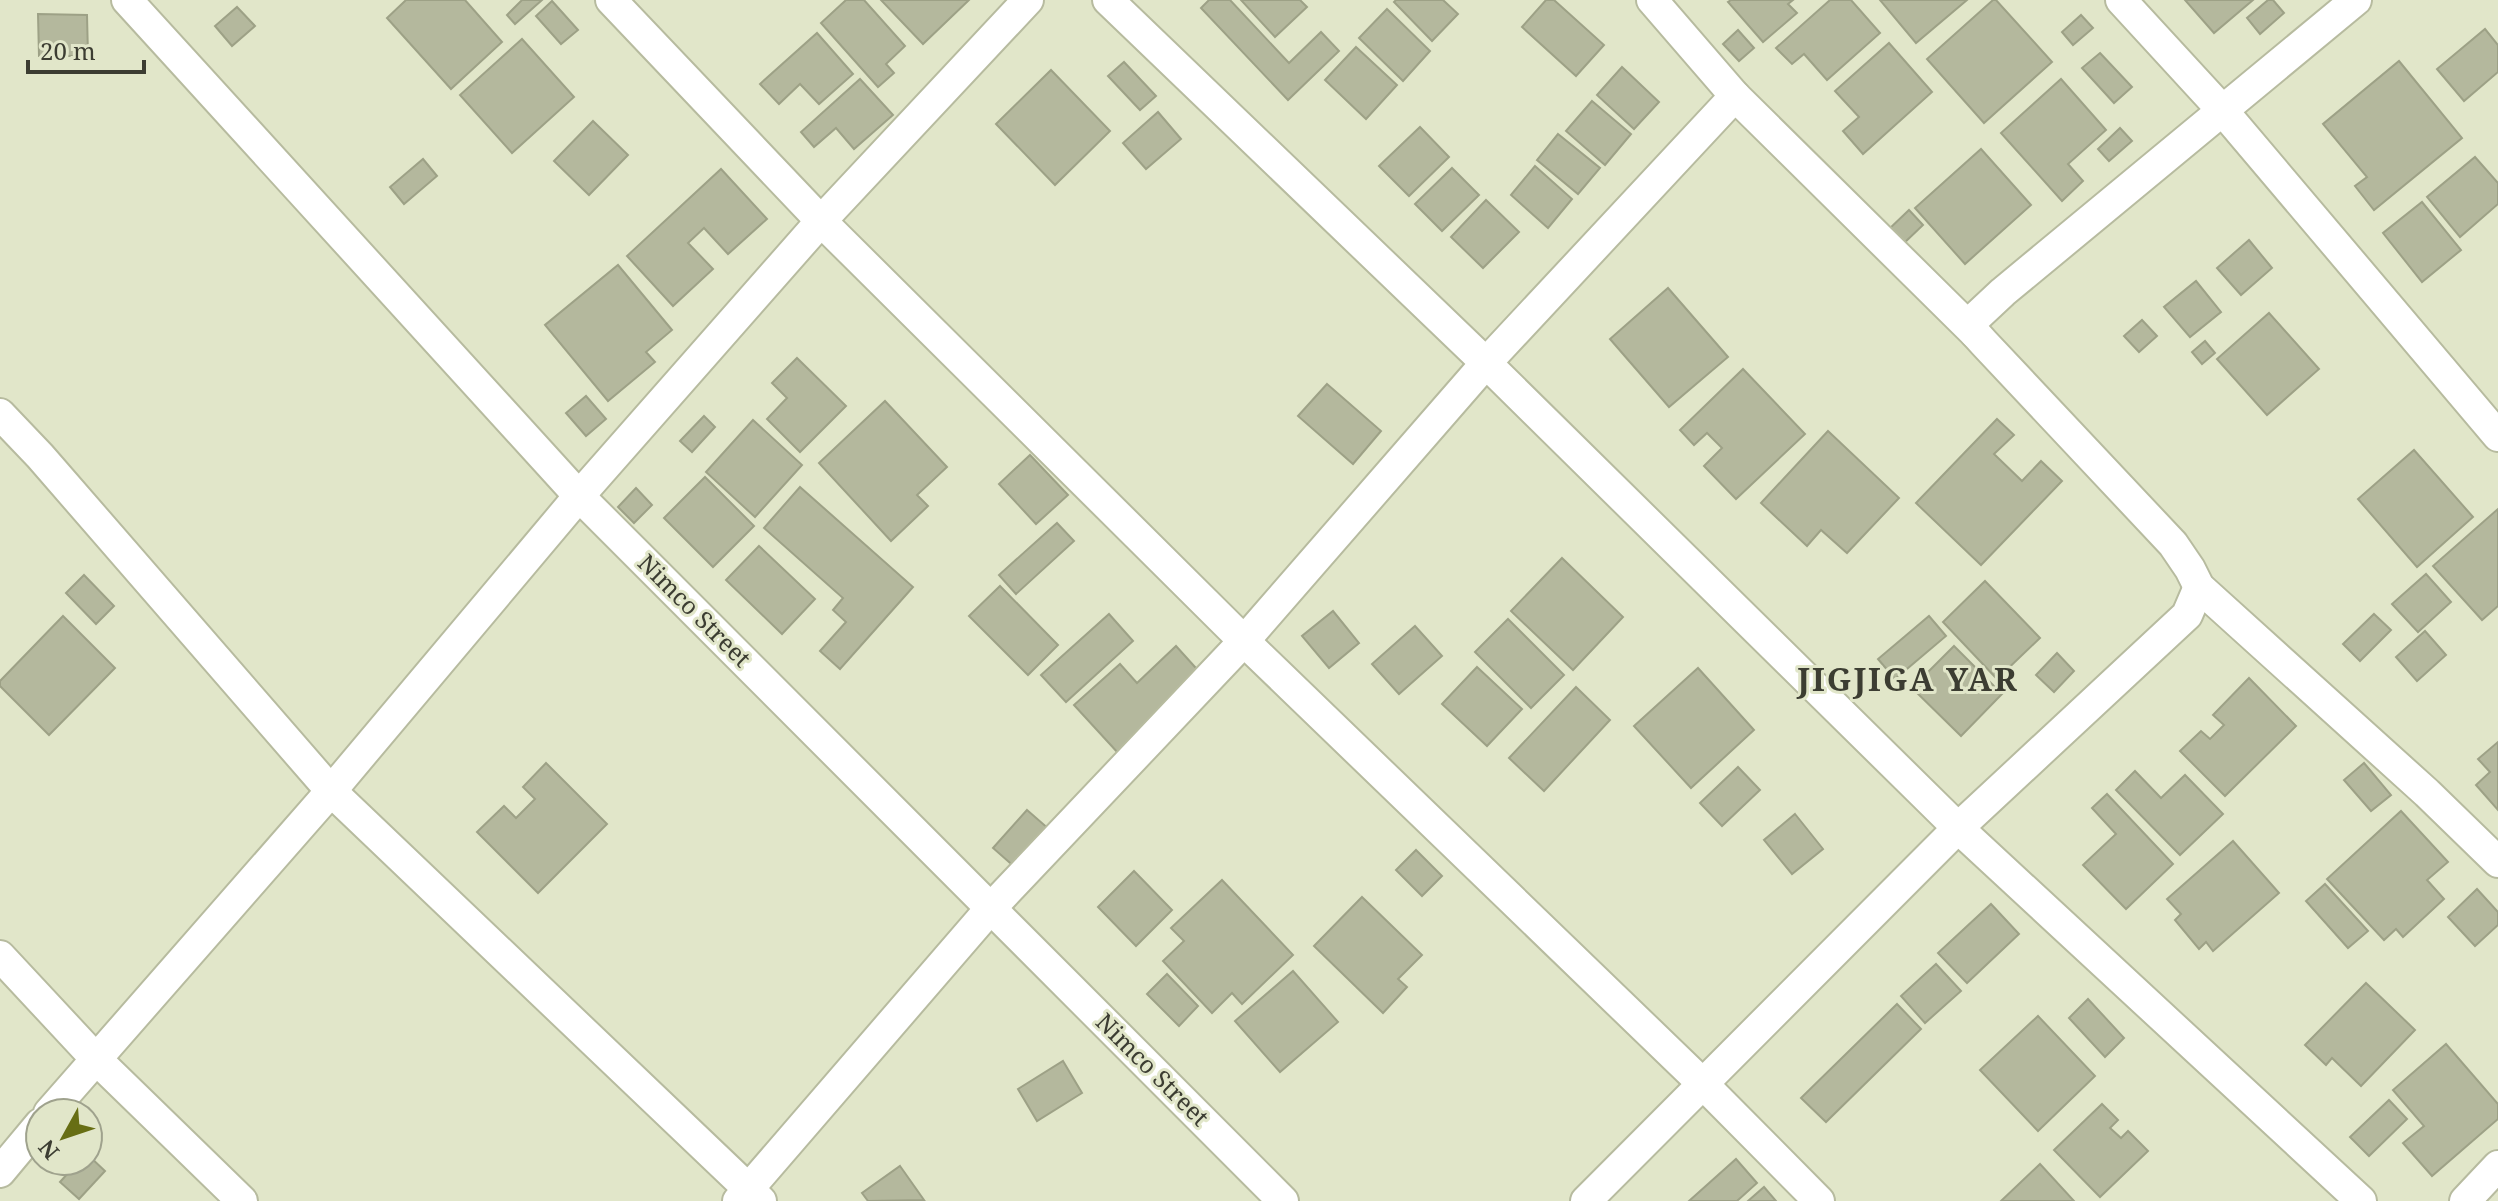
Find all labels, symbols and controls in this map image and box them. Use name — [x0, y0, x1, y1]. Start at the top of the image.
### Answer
scale bar — [28, 24, 144, 74]
text: 20 m — [40, 34, 96, 67]
street label: Nimco Street — [631, 546, 759, 674]
district label: JIGJIGA YAR — [1796, 657, 2019, 700]
street label: Nimco Street — [1089, 1005, 1217, 1133]
north arrow — [24, 1097, 104, 1177]
text: N — [31, 1134, 65, 1167]

